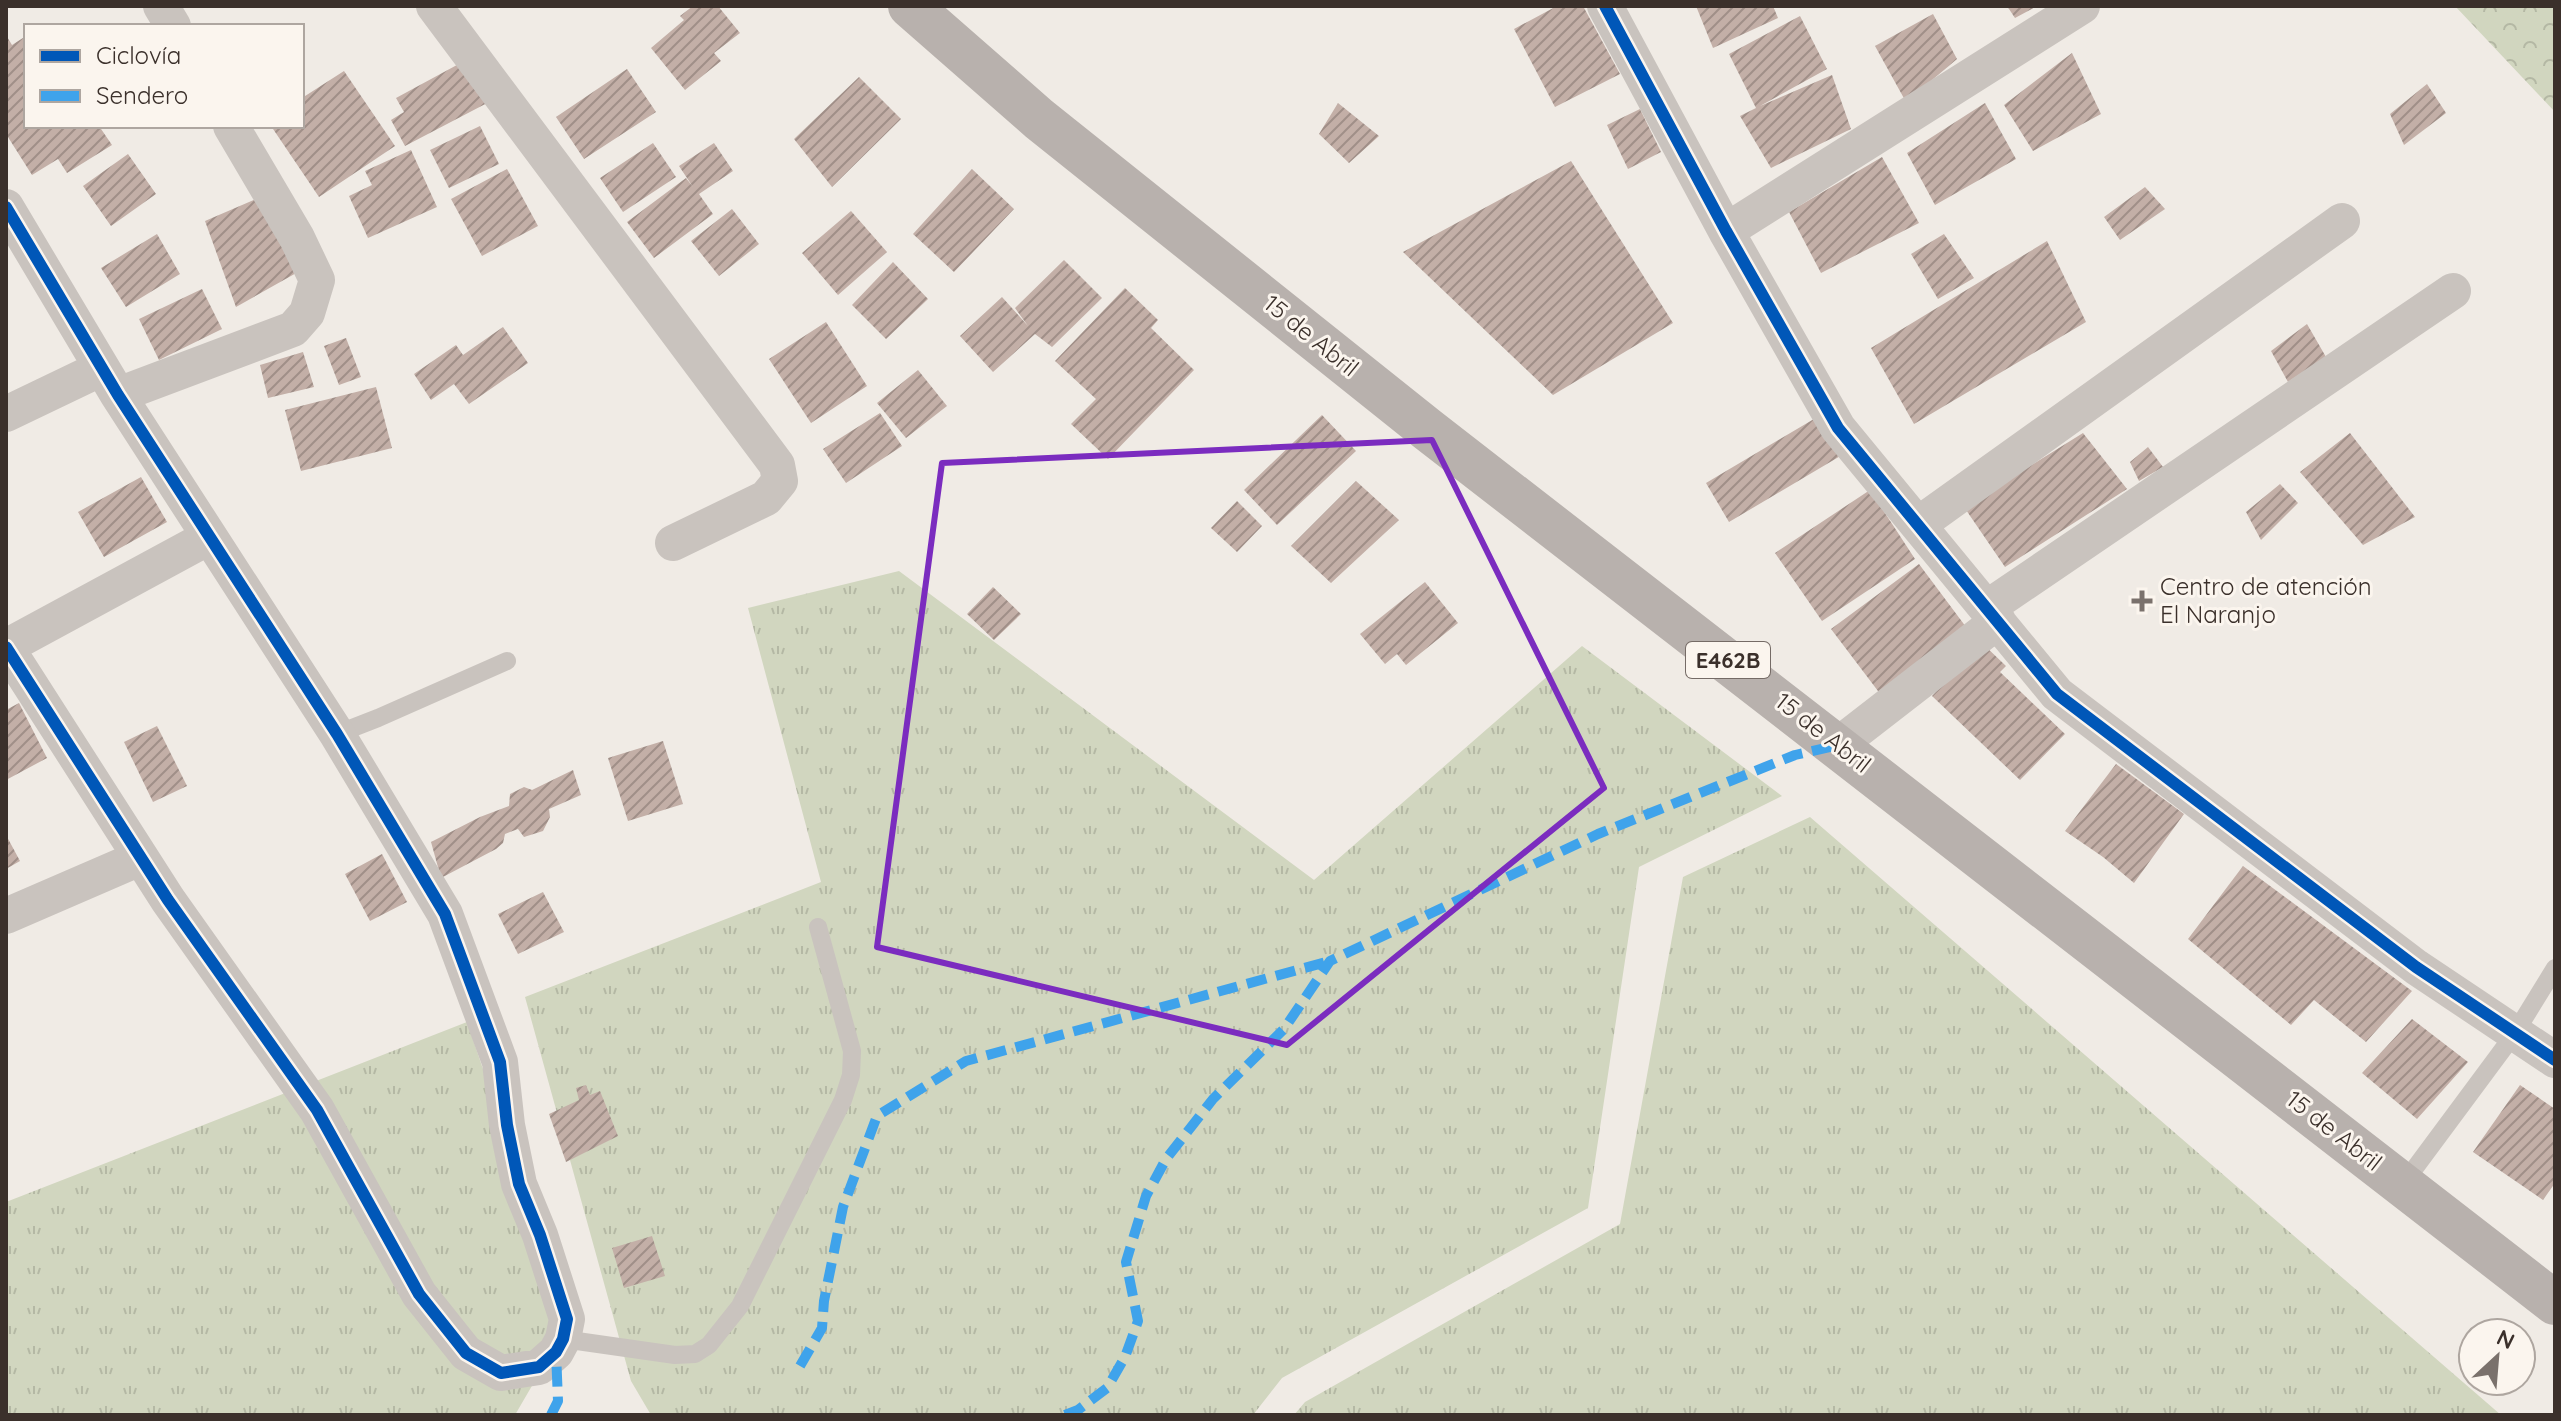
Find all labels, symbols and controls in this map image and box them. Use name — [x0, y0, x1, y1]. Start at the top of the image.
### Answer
legend — [24, 24, 304, 128]
text: Ciclovía — [96, 40, 181, 70]
text: Sendero — [96, 80, 188, 110]
street label: 15 de Abril — [1258, 288, 1365, 382]
place label: Centro de atención El Naranjo — [2160, 571, 2372, 629]
marker: Centro de atención El Naranjo — [2131, 590, 2153, 612]
road number: E462B — [1686, 642, 1770, 678]
street label: 15 de Abril — [1770, 686, 1877, 779]
street label: 15 de Abril — [2281, 1084, 2388, 1177]
north arrow — [2457, 1317, 2537, 1397]
text: N — [2492, 1323, 2519, 1355]

